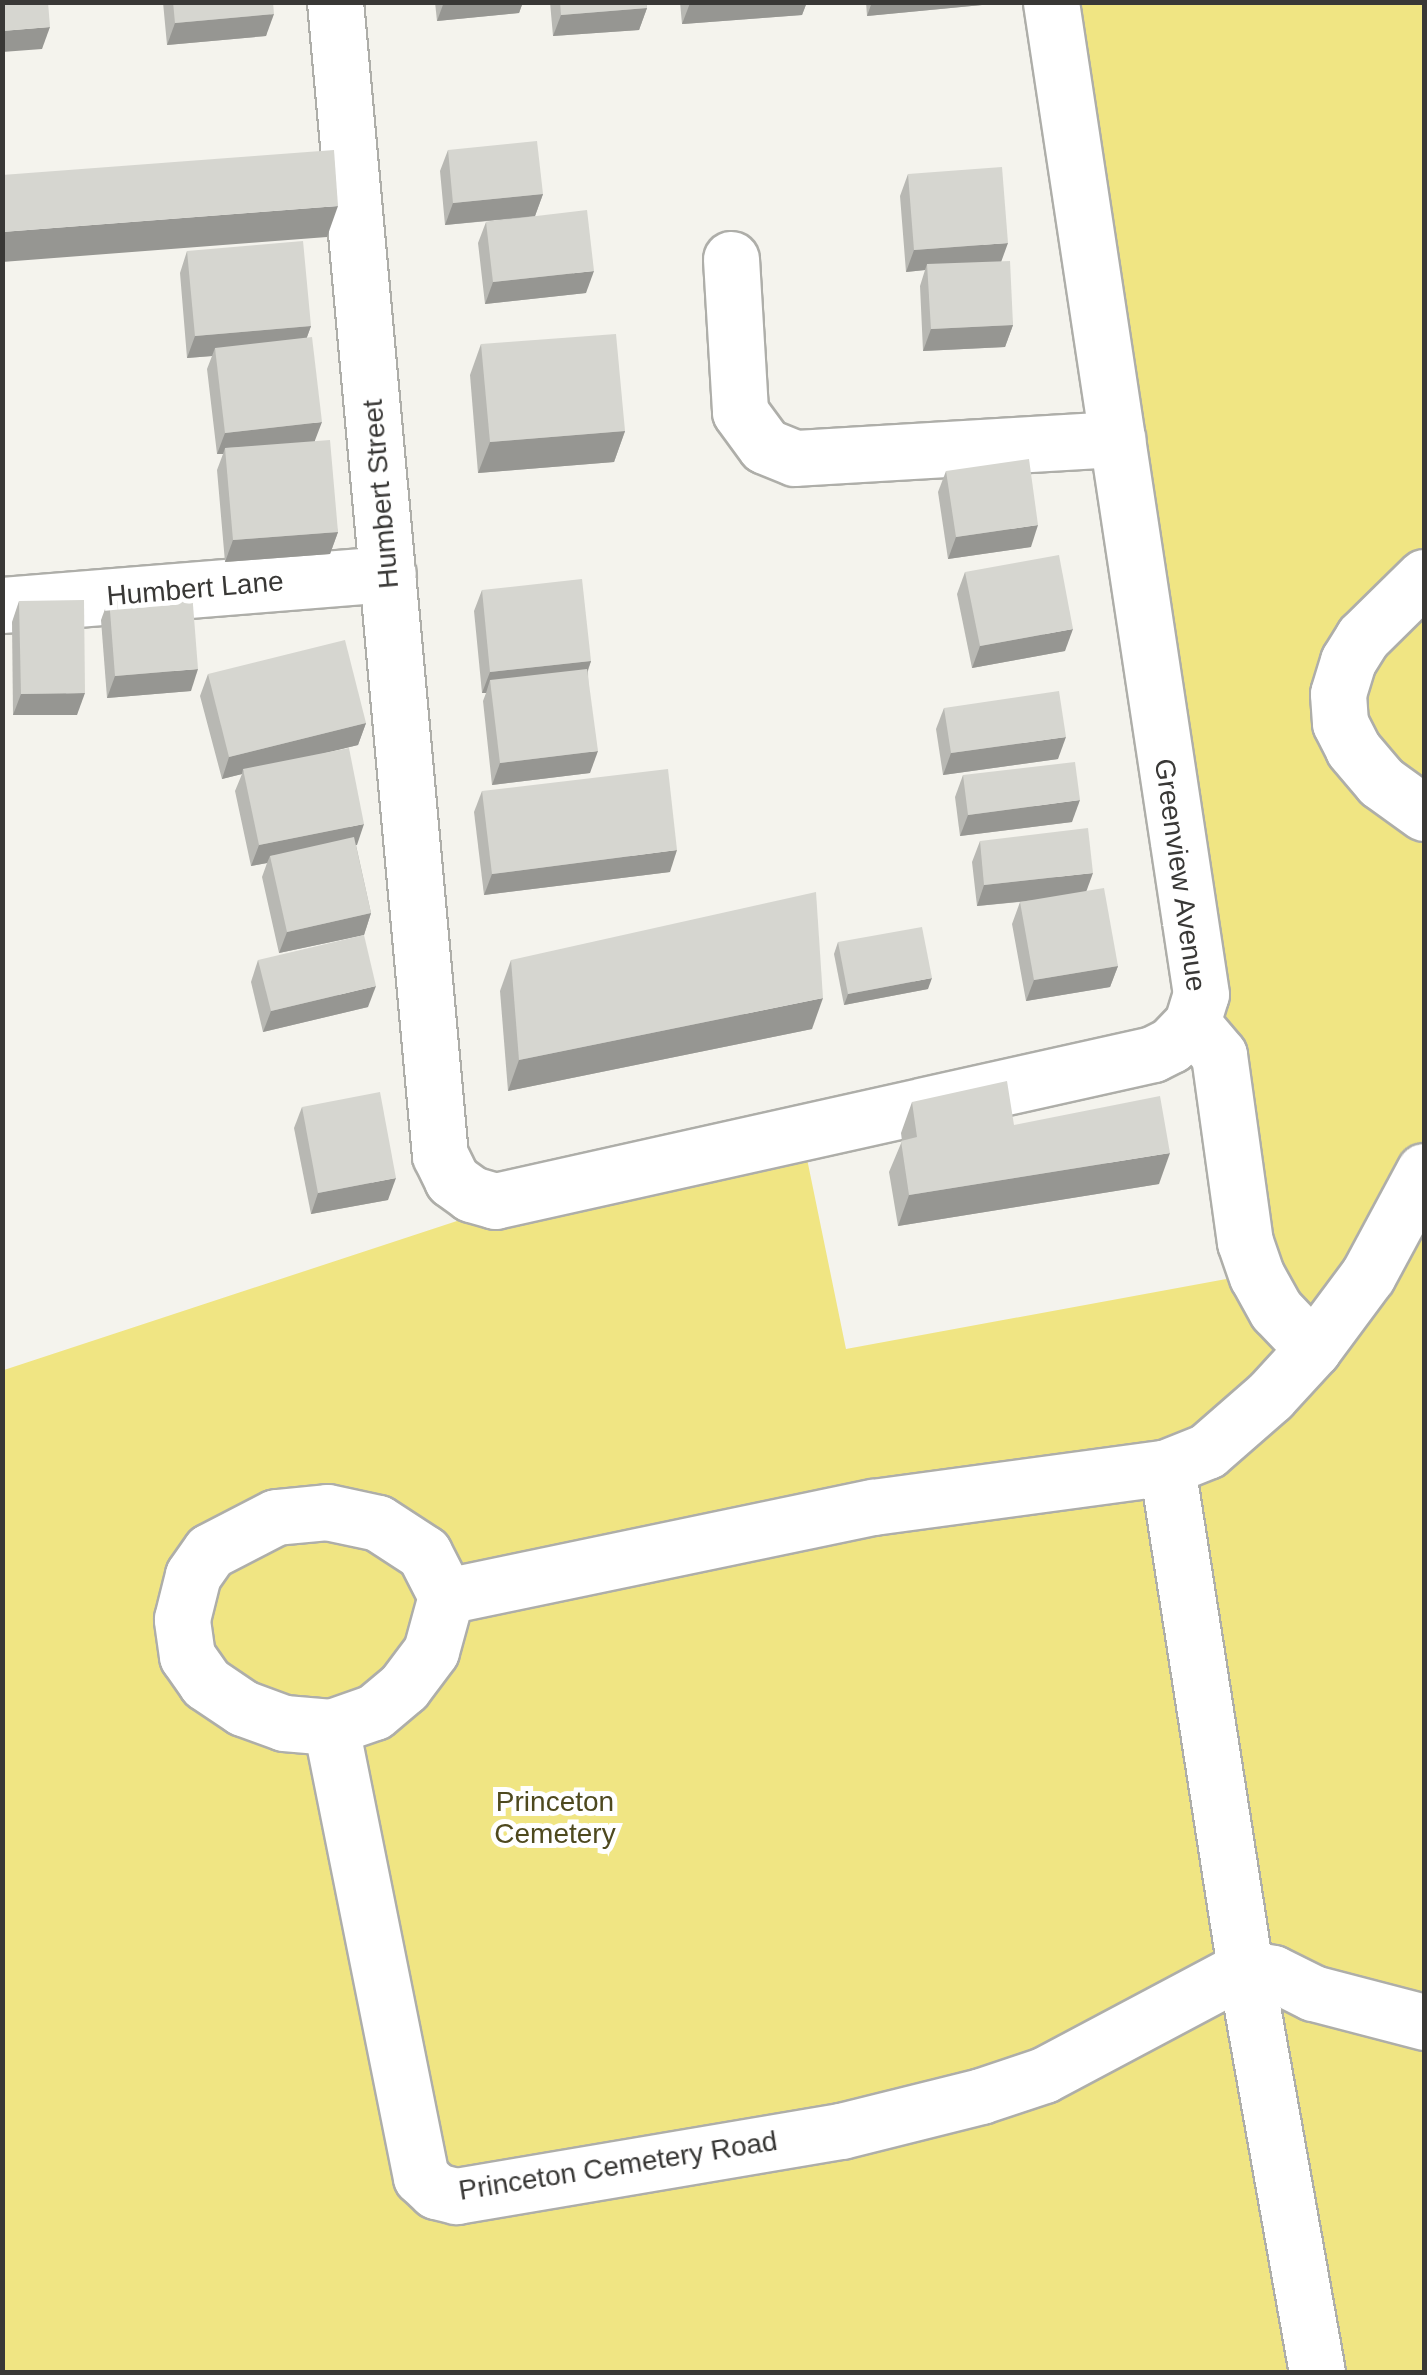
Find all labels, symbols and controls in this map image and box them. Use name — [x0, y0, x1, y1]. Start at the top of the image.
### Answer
street label: Humbert Street — [356, 398, 406, 590]
street label: Humbert Lane — [105, 565, 285, 613]
street label: Greenview Avenue — [1147, 756, 1213, 994]
park label: Princeton Cemetery — [494, 1785, 616, 1851]
street label: Princeton Cemetery Road — [456, 2124, 780, 2208]

